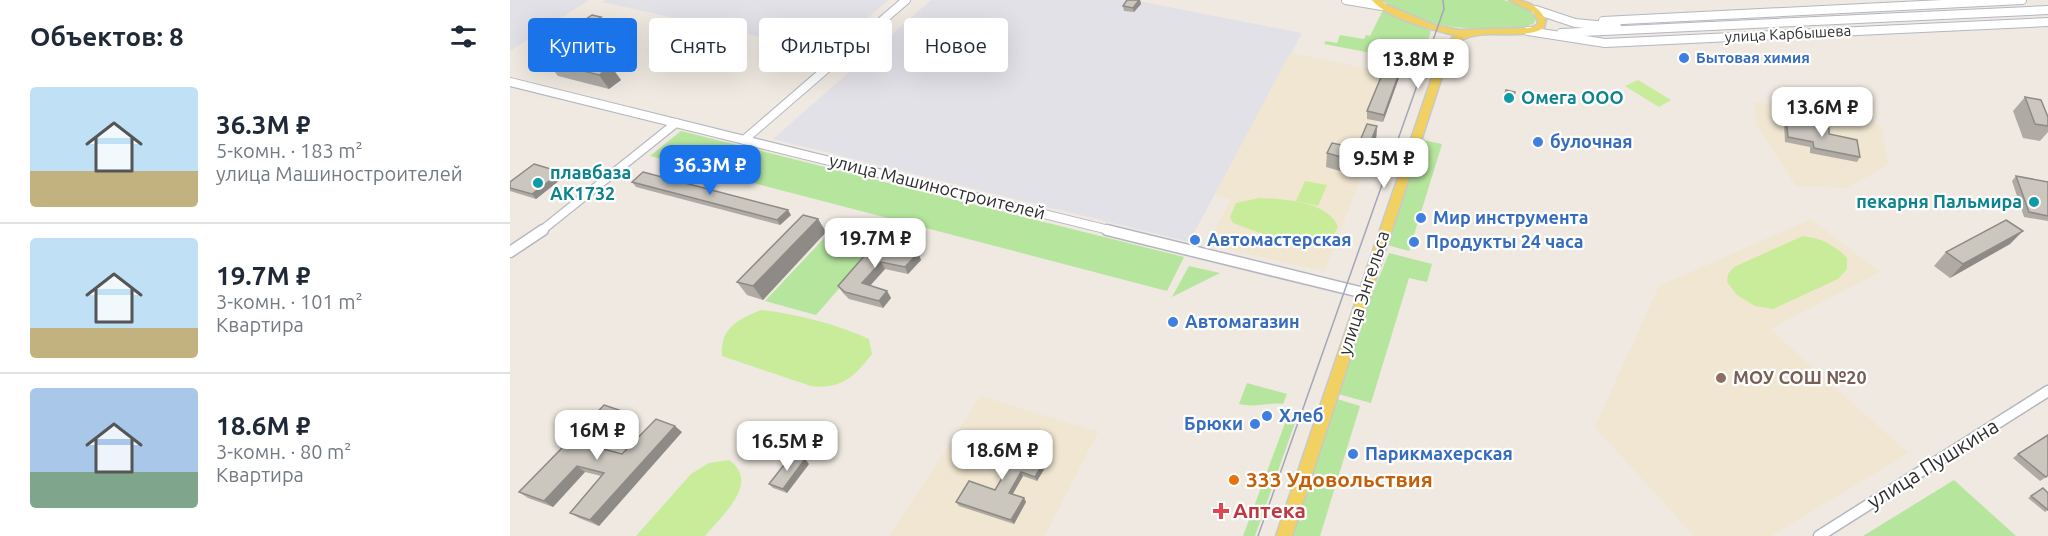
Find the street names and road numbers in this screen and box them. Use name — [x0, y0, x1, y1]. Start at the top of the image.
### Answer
street label: улица Карбышева — [1724, 22, 1852, 45]
street label: улица Машиностроителей — [827, 149, 1047, 223]
street label: улица Энгельса — [1334, 228, 1393, 357]
street label: улица Пушкина — [1862, 413, 2003, 513]

